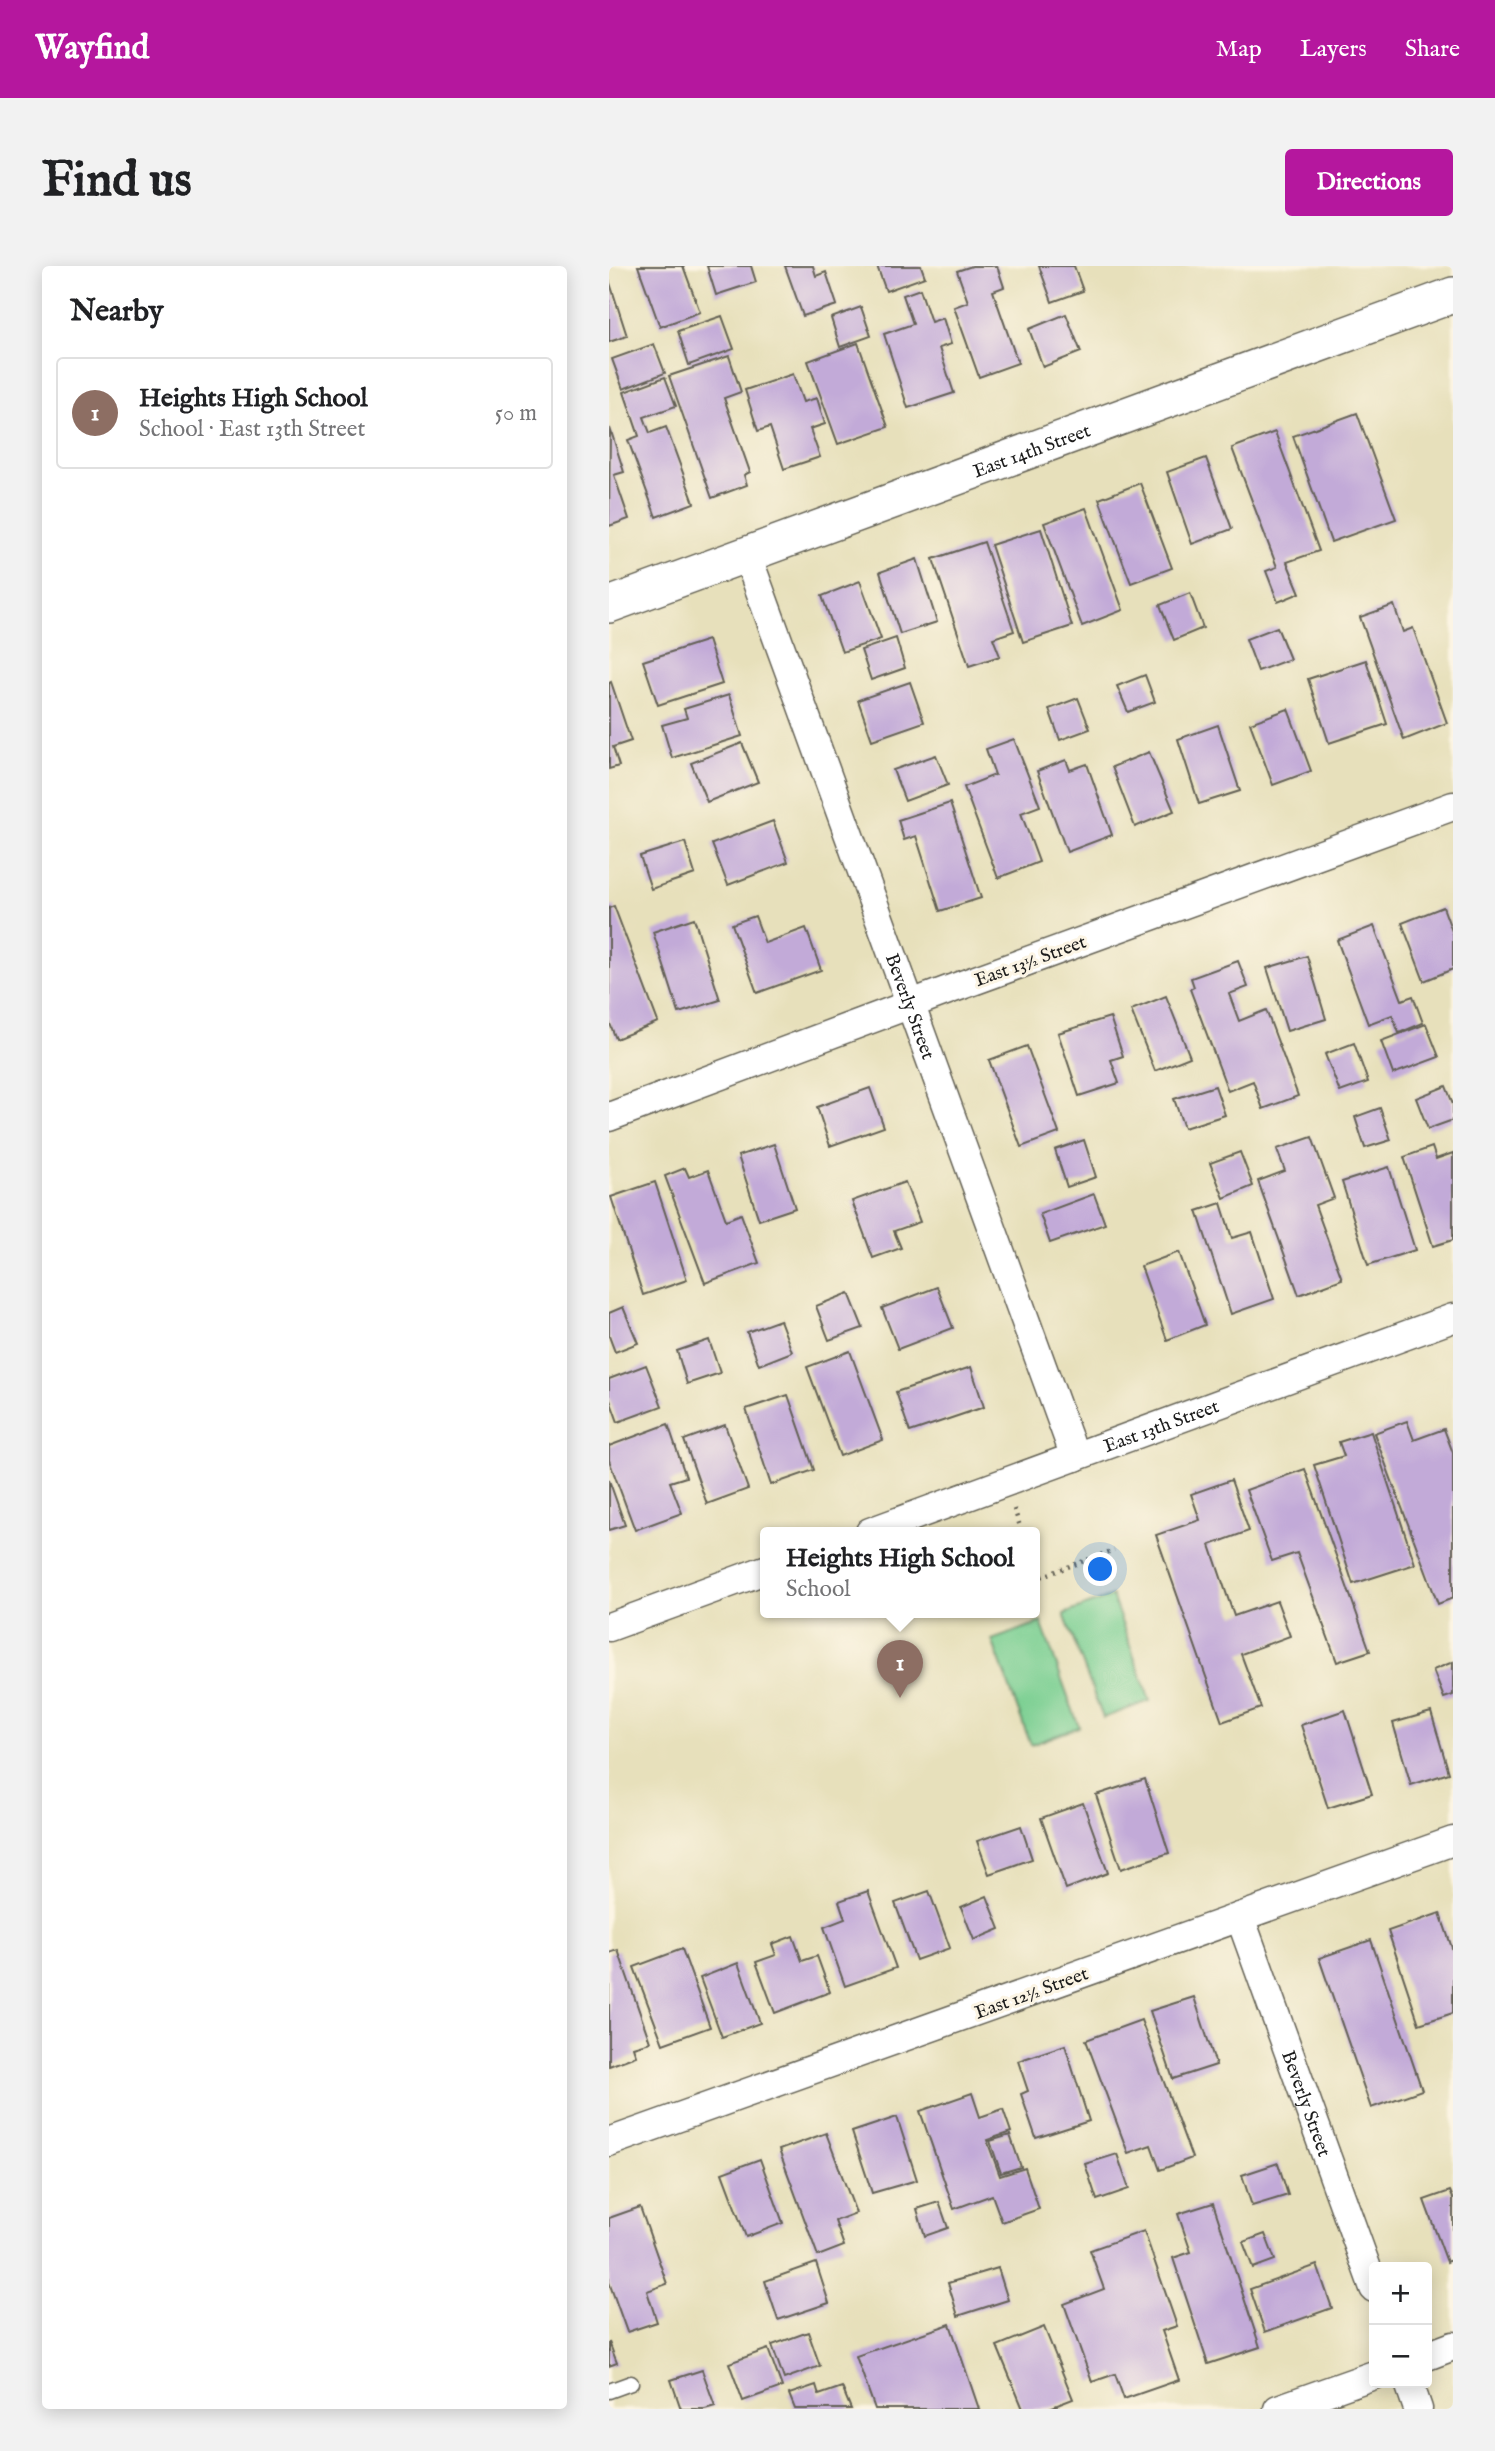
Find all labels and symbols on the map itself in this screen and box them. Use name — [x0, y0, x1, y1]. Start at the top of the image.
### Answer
street label: East 14th Street — [970, 419, 1095, 484]
street label: East 13½ Street — [972, 930, 1090, 993]
street label: Beverly Street — [879, 950, 940, 1064]
street label: East 13th Street — [1101, 1395, 1223, 1459]
your location — [1083, 1552, 1117, 1586]
pin: 1 — [877, 1640, 923, 1698]
street label: East 12½ Street — [972, 1962, 1092, 2025]
street label: Beverly Street — [1275, 2048, 1336, 2161]

